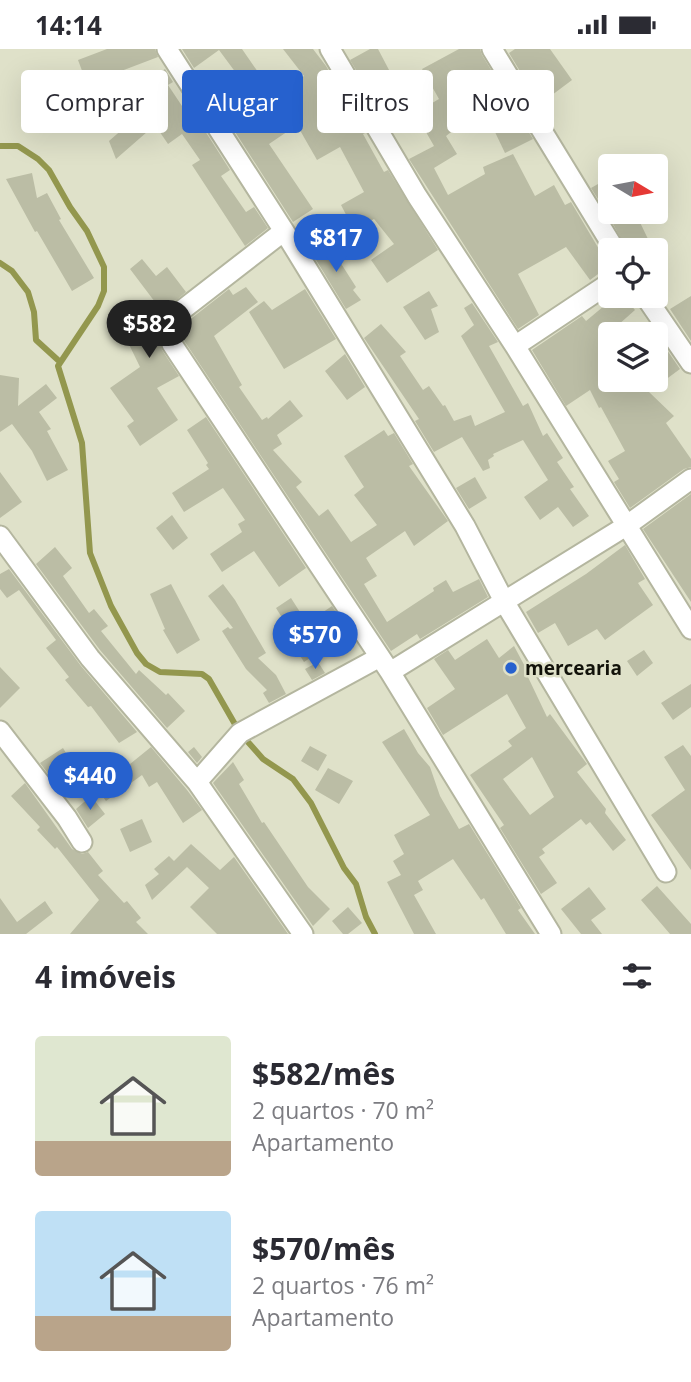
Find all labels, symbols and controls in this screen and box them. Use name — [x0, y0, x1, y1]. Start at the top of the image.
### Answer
text: 14:14 — [35, 7, 102, 43]
chip: Comprar — [21, 70, 168, 133]
chip: Alugar — [182, 70, 303, 133]
chip: Filtros — [317, 70, 433, 133]
chip: Novo — [447, 70, 554, 133]
north arrow — [598, 154, 668, 224]
map controls — [598, 154, 668, 392]
pin: $817 — [295, 215, 377, 274]
text: $817 — [310, 221, 362, 253]
button: locate — [598, 238, 668, 308]
pin: $582 — [108, 301, 190, 360]
text: $582 — [123, 307, 175, 339]
button: layers — [598, 322, 668, 392]
pin: $570 — [274, 611, 356, 671]
text: $570 — [289, 618, 341, 650]
place label: mercearia — [525, 655, 622, 681]
marker: mercearia — [503, 660, 519, 676]
pin: $440 — [49, 753, 131, 812]
text: $440 — [64, 759, 116, 791]
text: 4 imóveis — [35, 956, 176, 997]
icon: filters — [618, 957, 656, 995]
text: $582/mês — [252, 1053, 395, 1094]
icon: home — [91, 1064, 175, 1148]
text: 2 quartos · 70 m² — [252, 1094, 434, 1126]
text: Apartamento — [252, 1126, 394, 1158]
text: $570/mês — [252, 1228, 395, 1269]
icon: home — [91, 1239, 175, 1323]
text: 2 quartos · 76 m² — [252, 1269, 434, 1301]
text: Apartamento — [252, 1301, 394, 1333]

